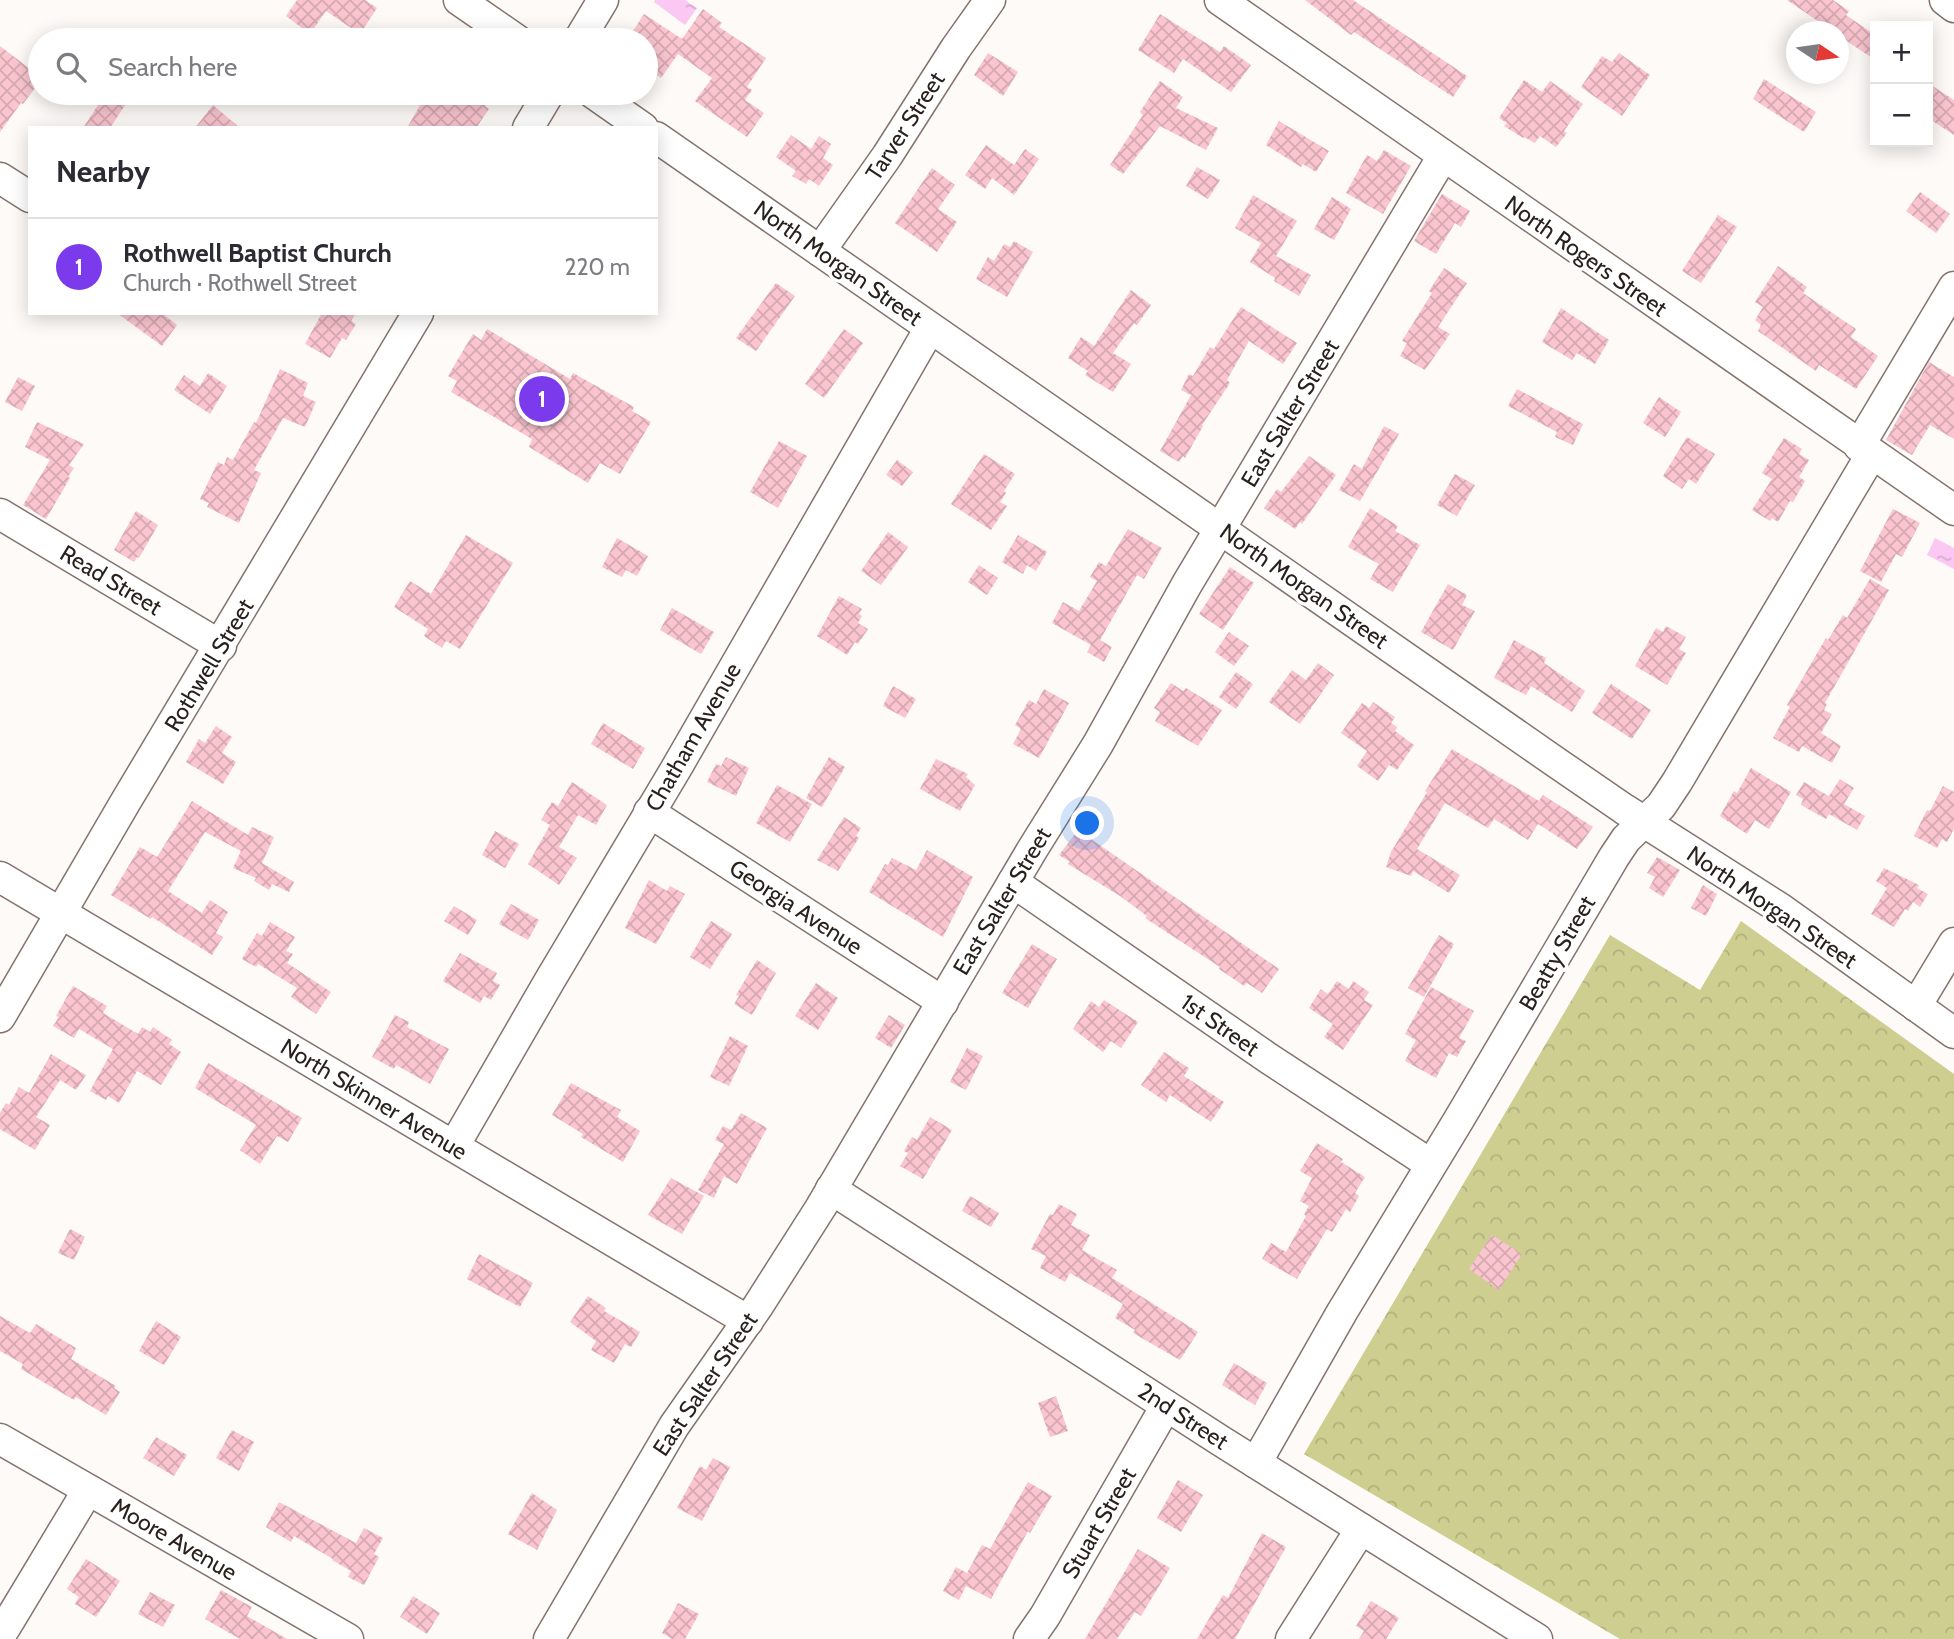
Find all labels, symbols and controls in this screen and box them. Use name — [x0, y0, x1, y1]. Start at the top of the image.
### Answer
north arrow — [1786, 21, 1849, 84]
map controls — [1870, 21, 1933, 147]
button: + — [1870, 21, 1933, 84]
search box — [28, 28, 658, 105]
icon: search — [52, 48, 90, 86]
text: Search here — [108, 51, 237, 83]
street label: Tarver Street — [860, 66, 951, 185]
button: − — [1870, 84, 1933, 147]
text: Nearby — [56, 153, 150, 190]
street label: North Rogers Street — [1500, 190, 1673, 323]
street label: North Morgan Street — [748, 194, 928, 332]
text: Rothwell Baptist Church — [123, 237, 392, 269]
text: 1 — [75, 253, 83, 281]
text: 220 m — [564, 253, 630, 281]
text: Church · Rothwell Street — [123, 269, 357, 297]
street label: East Salter Street — [1235, 334, 1345, 492]
pin: 1 — [519, 373, 565, 425]
street label: North Morgan Street — [1214, 517, 1394, 655]
street label: Read Street — [55, 539, 167, 621]
street label: Rothwell Street — [159, 594, 260, 736]
street label: Chatham Avenue — [639, 658, 747, 816]
your location — [1070, 806, 1104, 840]
street label: East Salter Street — [947, 822, 1057, 980]
street label: North Morgan Street — [1682, 840, 1863, 974]
street label: Georgia Avenue — [724, 854, 868, 960]
street label: Beatty Street — [1513, 890, 1601, 1015]
street label: 1st Street — [1175, 988, 1265, 1062]
street label: North Skinner Avenue — [276, 1032, 472, 1166]
street label: East Salter Street — [647, 1307, 763, 1461]
street label: 2nd Street — [1133, 1376, 1234, 1456]
street label: Stuart Street — [1056, 1462, 1142, 1583]
street label: Moore Avenue — [106, 1492, 242, 1586]

